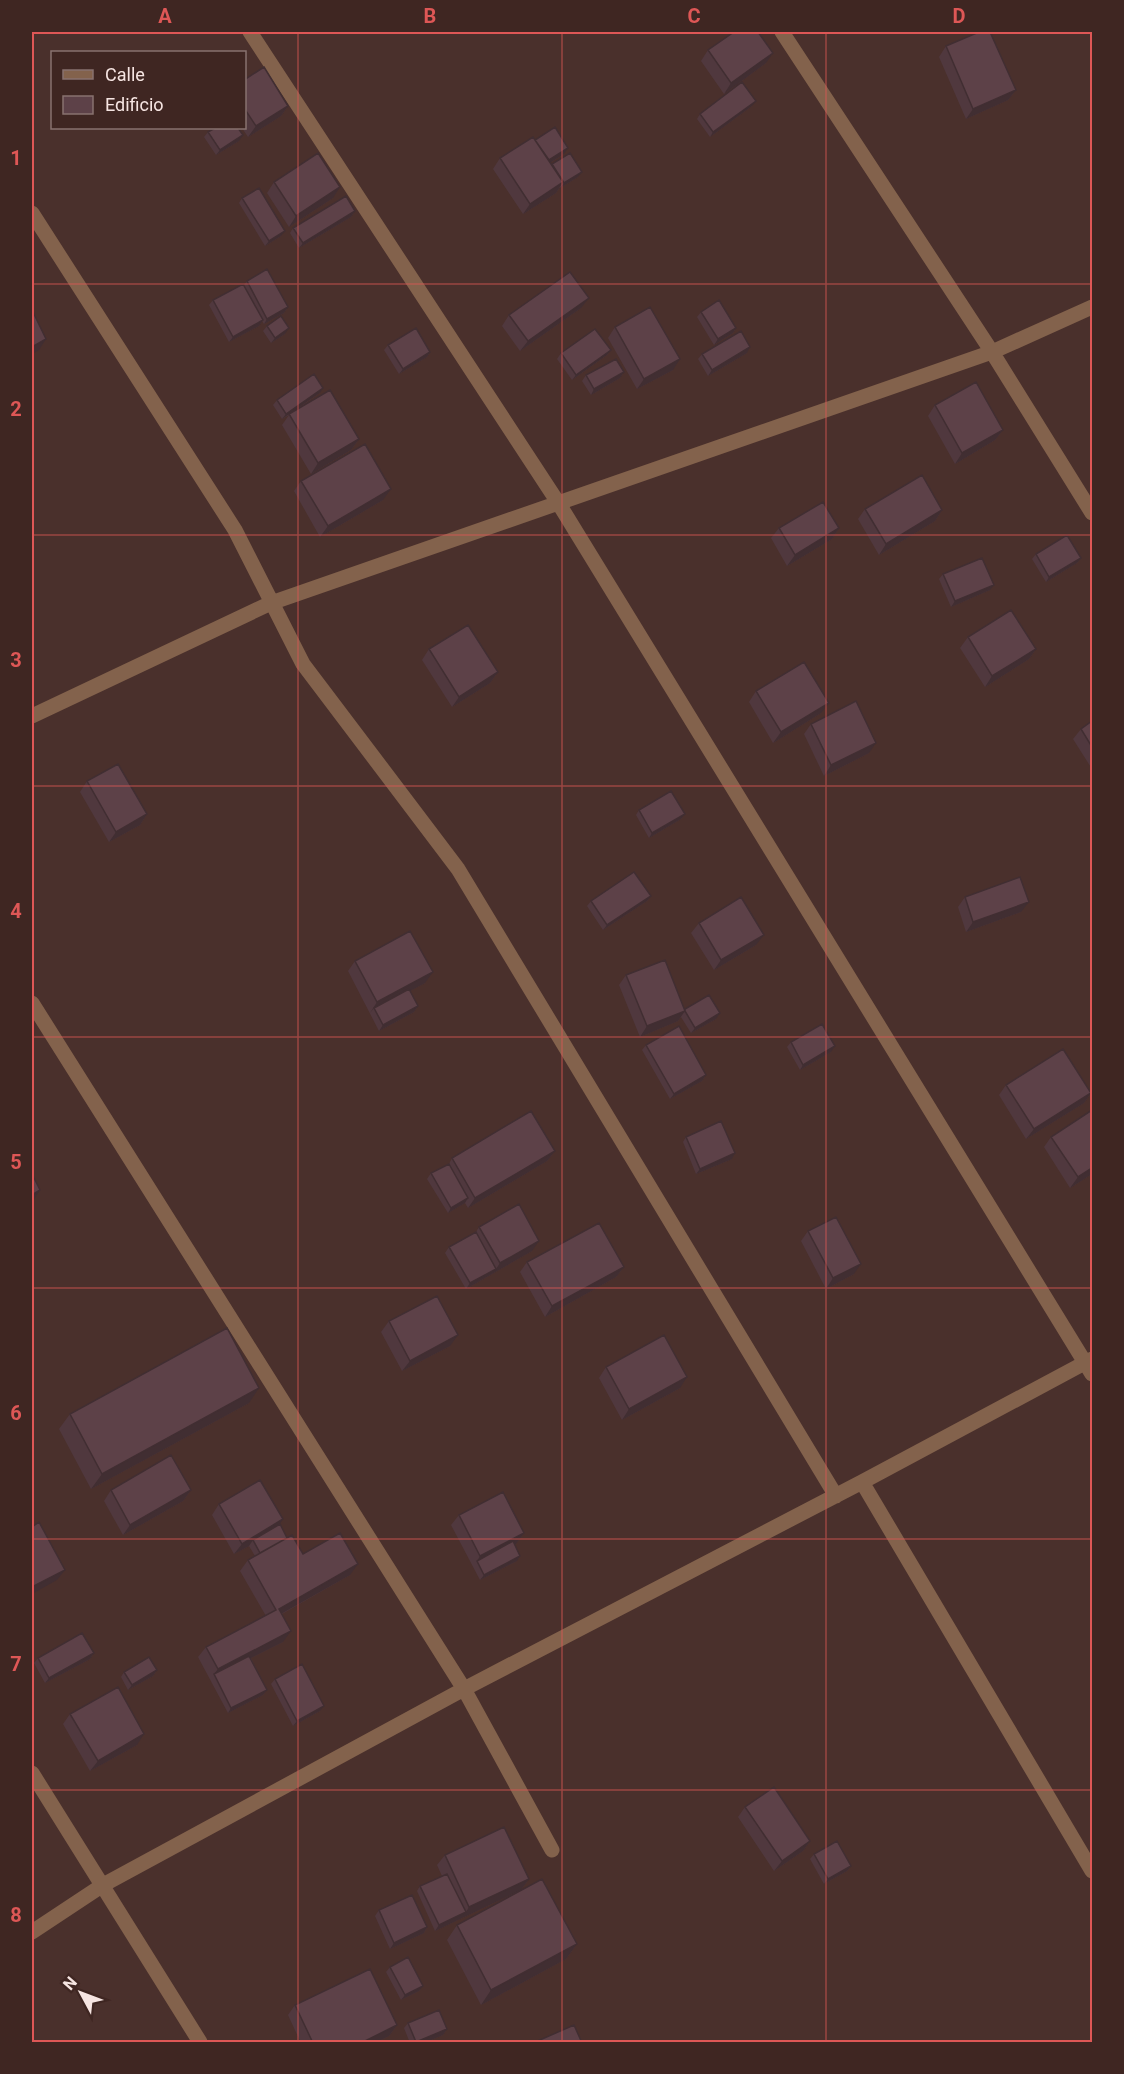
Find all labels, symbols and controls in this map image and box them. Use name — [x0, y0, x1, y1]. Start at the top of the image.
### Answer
text: A — [158, 4, 172, 28]
text: B — [424, 4, 436, 28]
text: C — [687, 4, 701, 28]
text: D — [953, 4, 966, 28]
legend — [51, 51, 246, 129]
text: Calle — [105, 64, 145, 85]
text: Edificio — [105, 94, 164, 115]
text: 1 — [10, 146, 22, 170]
text: 2 — [10, 397, 22, 421]
text: 3 — [10, 648, 22, 672]
text: 4 — [10, 899, 22, 923]
text: 5 — [10, 1150, 22, 1174]
text: 6 — [10, 1401, 22, 1425]
text: 7 — [10, 1652, 22, 1676]
text: 8 — [10, 1903, 22, 1927]
north arrow — [51, 1963, 111, 2023]
text: N — [59, 1973, 81, 1994]

